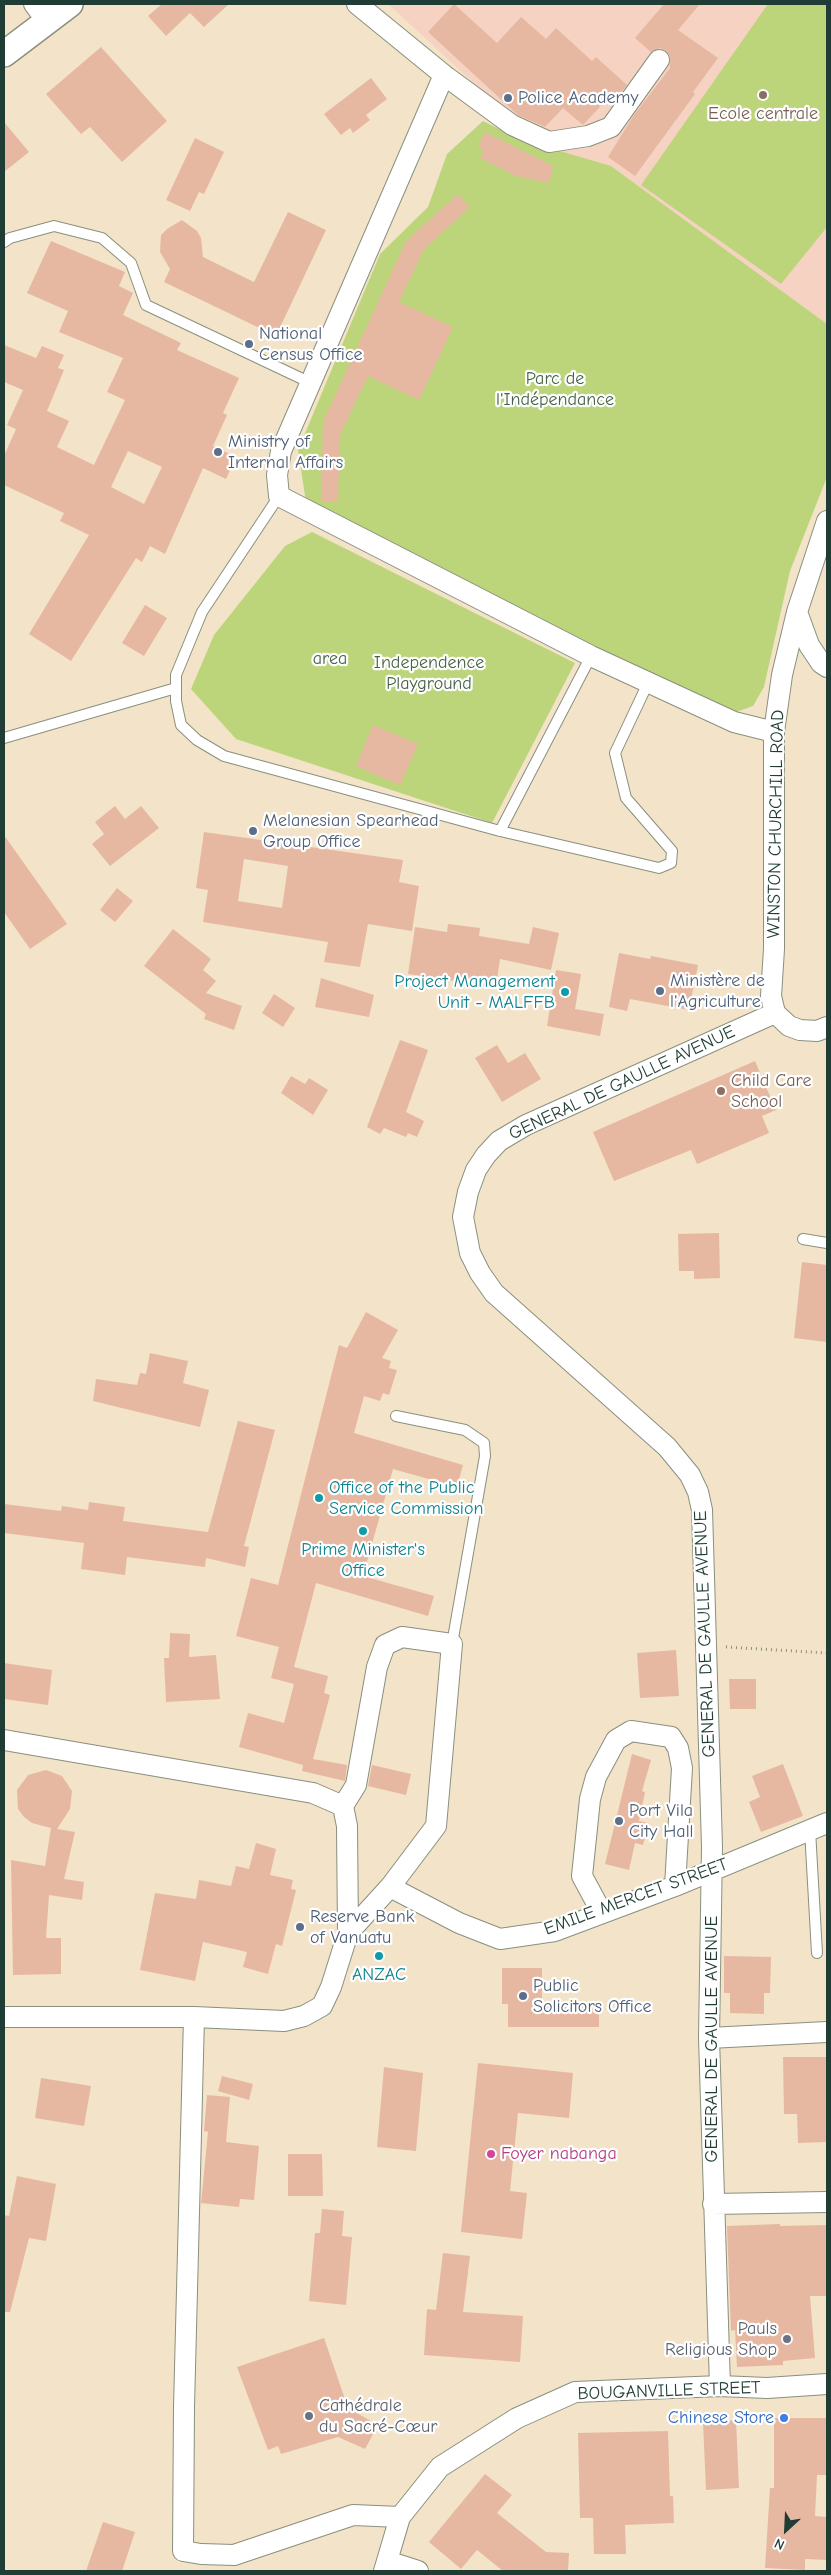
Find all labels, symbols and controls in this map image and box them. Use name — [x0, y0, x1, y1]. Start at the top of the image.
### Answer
place label: Police Academy — [518, 87, 638, 109]
marker: Ecole centrale — [757, 89, 769, 101]
marker: Police Academy — [502, 92, 514, 104]
place label: Ecole centrale — [708, 103, 818, 125]
place label: National Census Office — [259, 323, 363, 366]
marker: National Census Office — [243, 338, 255, 350]
park label: Parc de l'Indépendance — [496, 368, 614, 410]
place label: Ministry of Internal Affairs — [228, 431, 343, 474]
marker: Ministry of Internal Affairs — [212, 446, 224, 458]
park label: area — [313, 648, 347, 670]
park label: Independence Playground — [374, 652, 484, 694]
street label: WINSTON CHURCHILL ROAD — [763, 709, 789, 939]
place label: Melanesian Spearhead Group Office — [263, 810, 439, 852]
marker: Melanesian Spearhead Group Office — [247, 825, 259, 837]
place label: Ministère de l'Agriculture — [670, 970, 765, 1012]
place label: Project Management Unit - MALFFB — [394, 971, 555, 1014]
marker: Ministère de l'Agriculture — [654, 985, 666, 997]
marker: Project Management Unit - MALFFB — [559, 986, 571, 998]
street label: GENERAL DE GAULLE AVENUE — [506, 1021, 738, 1145]
place label: Child Care School — [731, 1070, 811, 1112]
marker: Child Care School — [715, 1085, 727, 1097]
place label: Office of the Public Service Commission — [329, 1477, 483, 1520]
marker: Office of the Public Service Commission — [313, 1492, 325, 1504]
street label: GENERAL DE GAULLE AVENUE — [690, 1510, 720, 1758]
marker: Prime Minister's Office — [357, 1525, 369, 1537]
place label: Prime Minister's Office — [301, 1539, 425, 1582]
place label: Port Vila City Hall — [629, 1800, 694, 1842]
marker: Port Vila City Hall — [613, 1815, 625, 1827]
street label: EMILE MERCET STREET — [541, 1854, 731, 1940]
place label: Reserve Bank of Vanuatu — [310, 1906, 414, 1948]
street label: GENERAL DE GAULLE AVENUE — [701, 1916, 723, 2162]
marker: Reserve Bank of Vanuatu — [294, 1921, 306, 1933]
marker: ANZAC — [373, 1950, 385, 1962]
place label: ANZAC — [352, 1964, 406, 1986]
place label: Public Solicitors Office — [533, 1975, 651, 2018]
marker: Public Solicitors Office — [517, 1990, 529, 2002]
place label: Foyer nabanga — [501, 2143, 617, 2165]
marker: Foyer nabanga — [485, 2148, 497, 2160]
place label: Pauls Religious Shop — [665, 2318, 777, 2360]
marker: Pauls Religious Shop — [781, 2333, 793, 2345]
street label: BOUGANVILLE STREET — [577, 2377, 761, 2405]
place label: Cathédrale du Sacré-Cœur — [319, 2395, 437, 2438]
place label: Chinese Store — [668, 2407, 774, 2429]
marker: Cathédrale du Sacré-Cœur — [303, 2410, 315, 2422]
marker: Chinese Store — [778, 2412, 790, 2424]
north arrow — [761, 2505, 811, 2555]
text: N — [772, 2534, 787, 2554]

